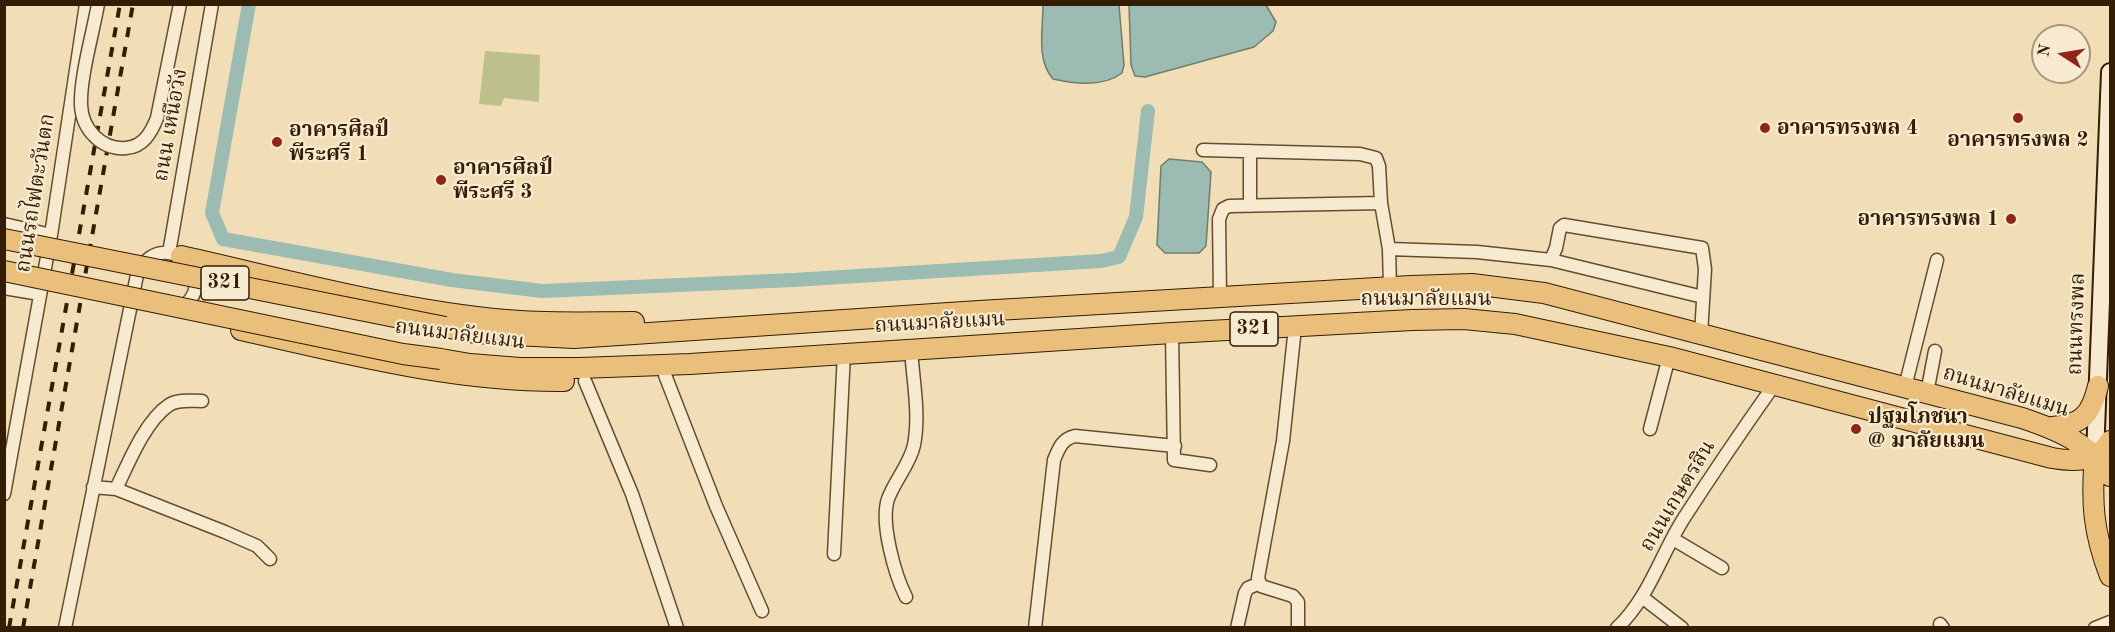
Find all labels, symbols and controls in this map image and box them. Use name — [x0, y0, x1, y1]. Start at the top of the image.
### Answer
north arrow — [2031, 24, 2091, 84]
text: N — [2036, 43, 2054, 58]
street label: ถนน เหนือวัง — [149, 67, 193, 183]
marker: อาคารทรงพล 2 — [2011, 111, 2025, 125]
street label: ถนนรถไฟตะวันตก — [11, 112, 61, 274]
place label: อาคารทรงพล 4 — [1777, 115, 1918, 141]
place label: อาคารศิลป์ พีระศรี 1 — [289, 117, 389, 167]
marker: อาคารทรงพล 4 — [1758, 121, 1772, 135]
place label: อาคารทรงพล 2 — [1947, 127, 2089, 153]
marker: อาคารศิลป์ พีระศรี 1 — [270, 135, 284, 149]
place label: อาคารศิลป์ พีระศรี 3 — [453, 155, 553, 205]
marker: อาคารศิลป์ พีระศรี 3 — [434, 173, 448, 187]
place label: อาคารทรงพล 1 — [1858, 206, 1999, 232]
marker: อาคารทรงพล 1 — [2004, 212, 2018, 226]
road number: 321 — [201, 266, 249, 300]
street label: ถนนทรงพล — [2063, 272, 2091, 376]
street label: ถนนมาลัยแมน — [1360, 286, 1492, 312]
street label: ถนนมาลัยแมน — [874, 307, 1006, 339]
road number: 321 — [1230, 312, 1278, 346]
street label: ถนนมาลัยแมน — [393, 315, 527, 355]
street label: ถนนมาลัยแมน — [1940, 361, 2072, 423]
place label: ปฐมโภชนา @ มาลัยแมน — [1868, 404, 1985, 454]
marker: ปฐมโภชนา @ มาลัยแมน — [1849, 422, 1863, 436]
street label: ถนนเกษตรสิน — [1635, 436, 1721, 556]

